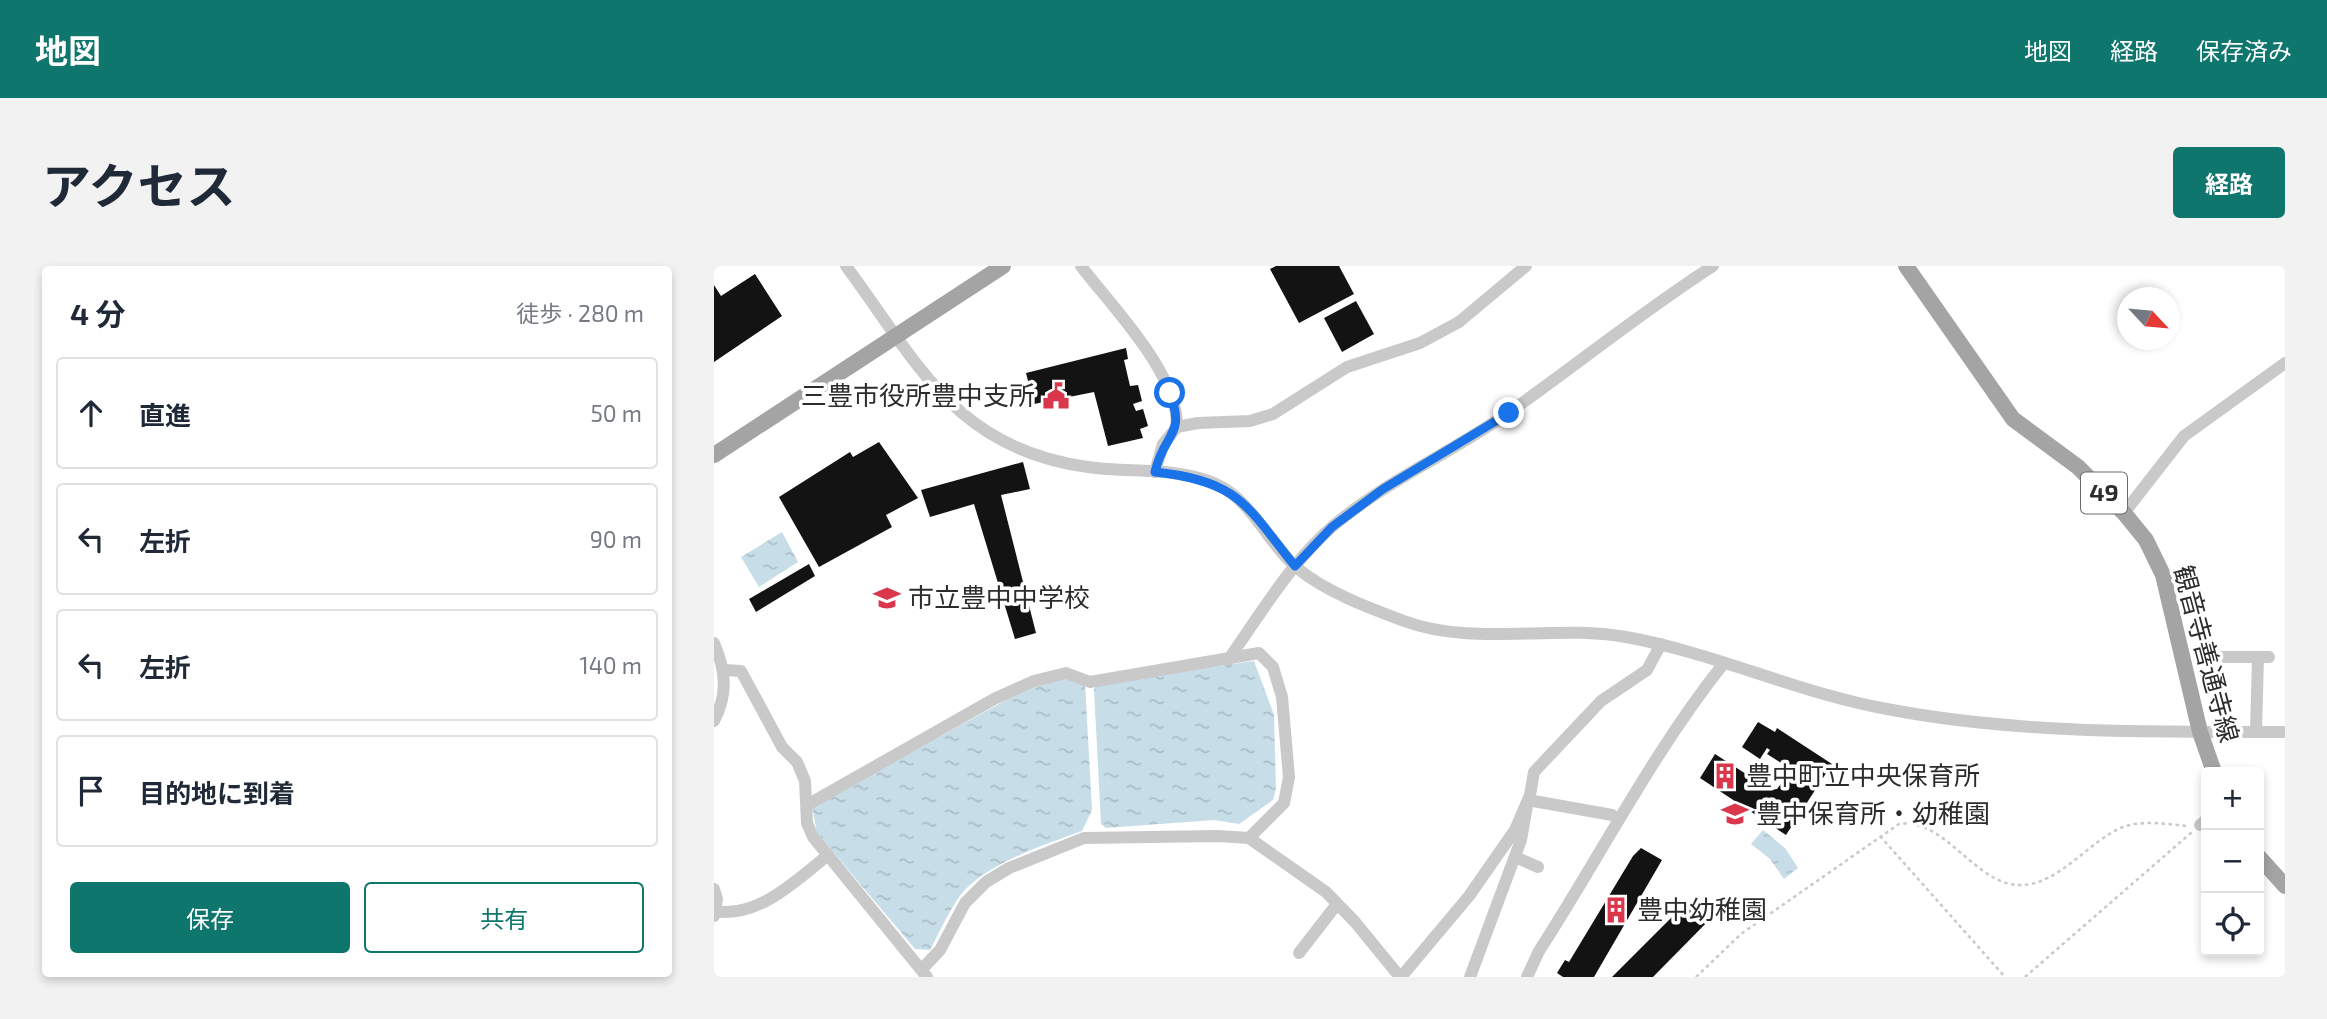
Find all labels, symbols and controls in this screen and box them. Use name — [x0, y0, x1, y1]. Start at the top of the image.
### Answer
text: 地図 — [35, 30, 101, 70]
text: 地図 — [2024, 36, 2072, 65]
text: 経路 — [2110, 36, 2158, 65]
text: 保存済み — [2196, 36, 2292, 65]
button: 経路 — [2173, 147, 2285, 218]
text: アクセス — [42, 155, 236, 214]
north arrow — [2117, 287, 2180, 350]
text: 4 分 — [70, 295, 126, 331]
text: 徒歩 · 280 m — [516, 299, 644, 327]
route start — [1154, 377, 1185, 408]
place label: 三豊市役所豊中支所 — [801, 379, 1035, 410]
public building icon: 三豊市役所豊中支所 — [1041, 381, 1071, 411]
icon: ahead — [72, 394, 110, 432]
route end — [1493, 397, 1524, 428]
text: 直進 — [139, 399, 191, 430]
text: 50 m — [591, 399, 642, 427]
road number: 49 — [2081, 473, 2127, 514]
icon: left — [72, 520, 110, 558]
text: 左折 — [139, 525, 191, 556]
text: 90 m — [590, 525, 642, 553]
street label: 観音寺善通寺線 — [2169, 562, 2246, 746]
place label: 市立豊中中学校 — [908, 581, 1090, 612]
school or university icon: 市立豊中中学校 — [872, 583, 902, 613]
icon: left — [72, 646, 110, 684]
text: 左折 — [139, 651, 191, 682]
text: 140 m — [580, 651, 642, 679]
place label: 豊中町立中央保育所 — [1746, 759, 1980, 790]
building icon: 豊中町立中央保育所 — [1710, 761, 1740, 791]
map controls — [2201, 767, 2264, 956]
button: + — [2201, 767, 2264, 830]
icon: arrive — [72, 772, 110, 810]
text: 目的地に到着 — [139, 777, 295, 808]
place label: 豊中保育所・幼稚園 — [1756, 797, 1990, 828]
school or university icon: 豊中保育所・幼稚園 — [1720, 799, 1750, 829]
button: − — [2201, 830, 2264, 893]
button: 保存 — [70, 882, 350, 953]
button: 共有 — [364, 882, 644, 953]
place label: 豊中幼稚園 — [1637, 893, 1767, 924]
button: locate — [2201, 893, 2264, 956]
building icon: 豊中幼稚園 — [1601, 895, 1631, 925]

